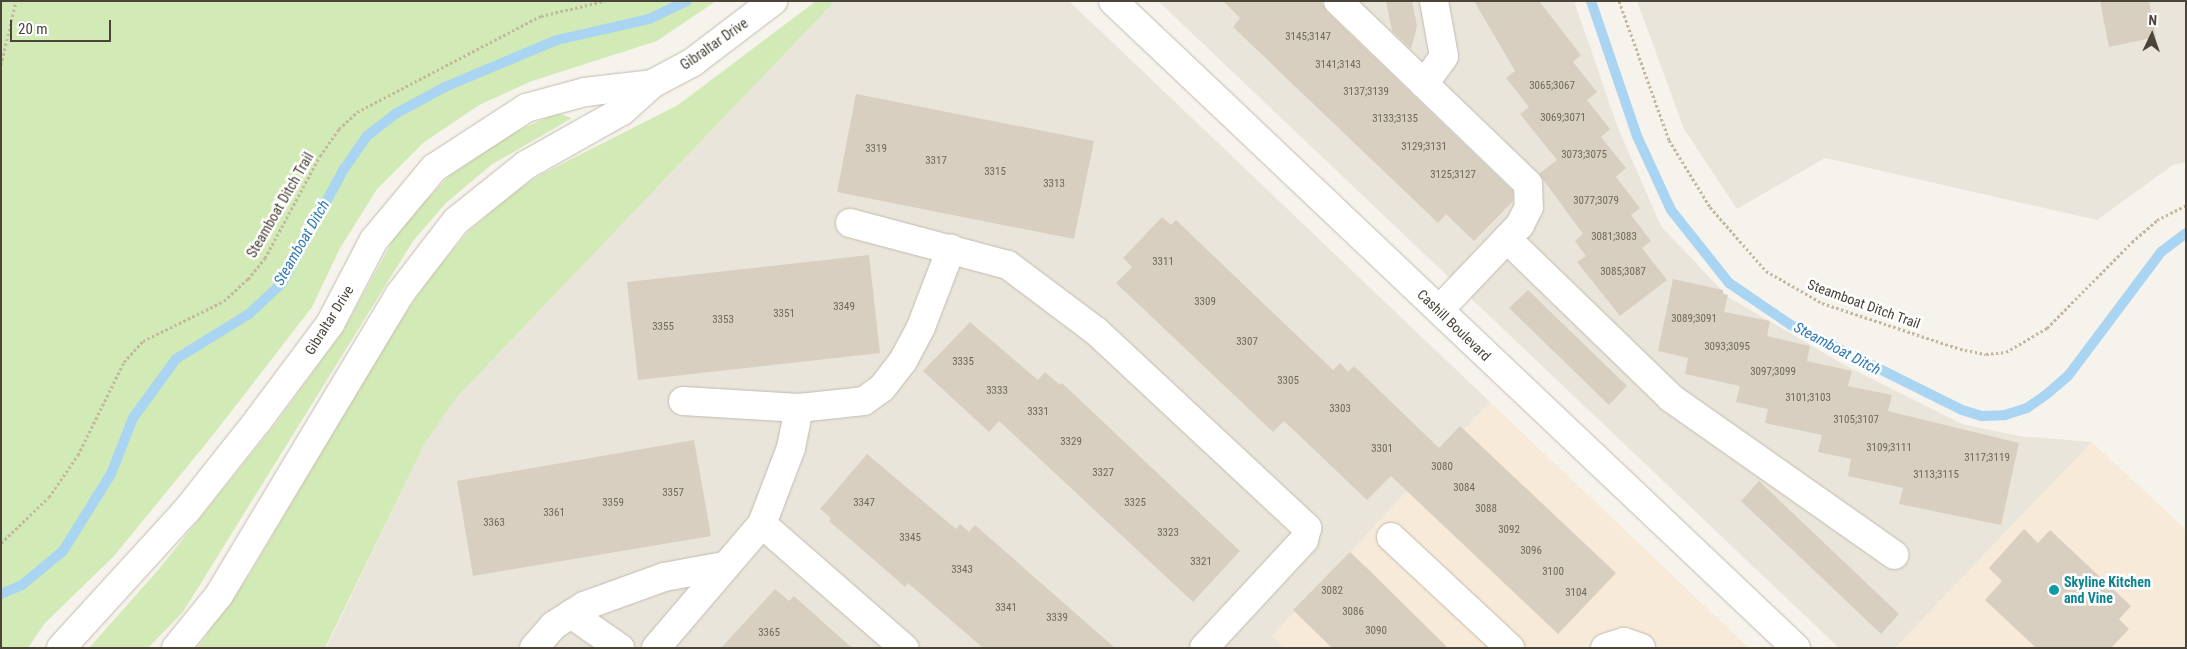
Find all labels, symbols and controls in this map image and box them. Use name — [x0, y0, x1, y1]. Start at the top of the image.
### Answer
scale bar — [12, 10, 114, 42]
north arrow — [2127, 10, 2177, 60]
text: N — [2148, 12, 2157, 28]
street label: Gibraltar Drive — [677, 15, 751, 73]
text: 20 m — [18, 20, 48, 38]
house number: 3145;3147 — [1285, 30, 1331, 44]
house number: 3141;3143 — [1315, 58, 1361, 72]
house number: 3065;3067 — [1529, 79, 1575, 93]
house number: 3137;3139 — [1343, 85, 1389, 99]
house number: 3069;3071 — [1540, 111, 1586, 125]
house number: 3133;3135 — [1372, 112, 1418, 126]
house number: 3129;3131 — [1401, 140, 1447, 154]
house number: 3319 — [865, 142, 887, 156]
house number: 3073;3075 — [1561, 148, 1607, 162]
street label: Steamboat Ditch Trail — [243, 149, 317, 261]
house number: 3317 — [925, 154, 947, 168]
house number: 3315 — [984, 165, 1006, 179]
house number: 3125;3127 — [1430, 168, 1476, 182]
house number: 3313 — [1043, 177, 1065, 191]
house number: 3077;3079 — [1573, 194, 1619, 208]
water label: Steamboat Ditch — [270, 197, 334, 289]
house number: 3081;3083 — [1591, 230, 1637, 244]
house number: 3311 — [1152, 255, 1174, 269]
house number: 3085;3087 — [1600, 265, 1646, 279]
street label: Steamboat Ditch Trail — [1805, 276, 1923, 332]
street label: Gibraltar Drive — [301, 282, 357, 358]
street label: Cashill Boulevard — [1414, 286, 1494, 364]
house number: 3309 — [1194, 295, 1216, 309]
house number: 3349 — [833, 300, 855, 314]
house number: 3351 — [773, 307, 795, 321]
house number: 3089;3091 — [1671, 312, 1717, 326]
house number: 3353 — [712, 313, 734, 327]
water label: Steamboat Ditch — [1791, 319, 1883, 379]
house number: 3355 — [652, 320, 674, 334]
house number: 3307 — [1236, 335, 1258, 349]
house number: 3093;3095 — [1704, 340, 1750, 354]
house number: 3335 — [952, 355, 974, 369]
house number: 3097;3099 — [1750, 365, 1796, 379]
house number: 3305 — [1277, 374, 1299, 388]
house number: 3333 — [986, 384, 1008, 398]
house number: 3101;3103 — [1785, 391, 1831, 405]
house number: 3303 — [1329, 402, 1351, 416]
house number: 3331 — [1027, 405, 1049, 419]
house number: 3105;3107 — [1833, 413, 1879, 427]
house number: 3329 — [1060, 435, 1082, 449]
house number: 3109;3111 — [1866, 441, 1912, 455]
house number: 3301 — [1371, 442, 1393, 456]
house number: 3117;3119 — [1964, 451, 2010, 465]
house number: 3080 — [1431, 460, 1453, 474]
house number: 3327 — [1092, 466, 1114, 480]
house number: 3113;3115 — [1913, 468, 1959, 482]
house number: 3084 — [1453, 481, 1475, 495]
house number: 3357 — [662, 486, 684, 500]
house number: 3359 — [602, 496, 624, 510]
house number: 3347 — [853, 496, 875, 510]
house number: 3325 — [1124, 496, 1146, 510]
house number: 3088 — [1475, 502, 1497, 516]
house number: 3361 — [543, 506, 565, 520]
house number: 3363 — [483, 516, 505, 530]
house number: 3092 — [1498, 523, 1520, 537]
house number: 3323 — [1157, 526, 1179, 540]
house number: 3345 — [899, 531, 921, 545]
house number: 3096 — [1520, 544, 1542, 558]
house number: 3321 — [1190, 555, 1212, 569]
house number: 3343 — [951, 563, 973, 577]
house number: 3100 — [1542, 565, 1564, 579]
place label: Skyline Kitchen and Vine — [2064, 574, 2151, 606]
house number: 3082 — [1321, 584, 1343, 598]
marker: Skyline Kitchen and Vine — [2048, 584, 2060, 596]
house number: 3104 — [1565, 586, 1587, 600]
house number: 3341 — [995, 601, 1017, 615]
house number: 3086 — [1342, 605, 1364, 619]
house number: 3339 — [1046, 611, 1068, 625]
house number: 3090 — [1365, 624, 1387, 638]
house number: 3365 — [758, 626, 780, 640]

